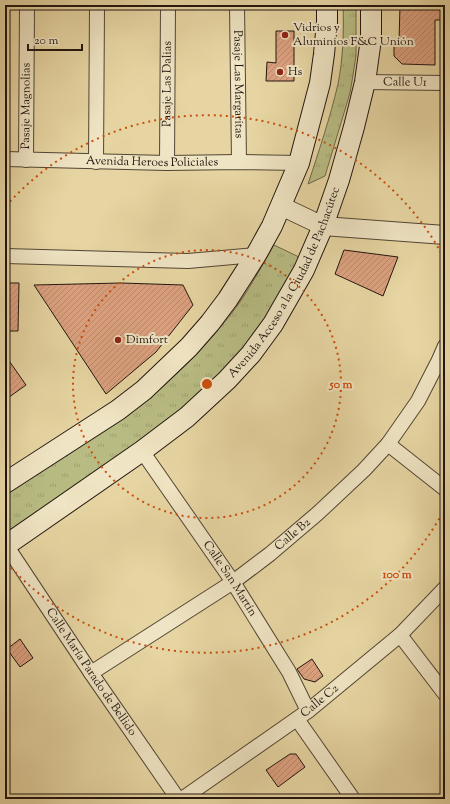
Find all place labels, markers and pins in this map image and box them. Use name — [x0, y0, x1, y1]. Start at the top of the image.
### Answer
place label: Vidrios y Aluminios F&C Unión — [293, 19, 414, 51]
marker: Vidrios y Aluminios F&C Unión — [280, 30, 290, 40]
place label: Hs — [288, 63, 302, 81]
marker: Hs — [275, 67, 285, 77]
place label: Dimfort — [126, 331, 168, 349]
marker: Dimfort — [113, 335, 123, 345]
centre of rings — [200, 377, 214, 391]

